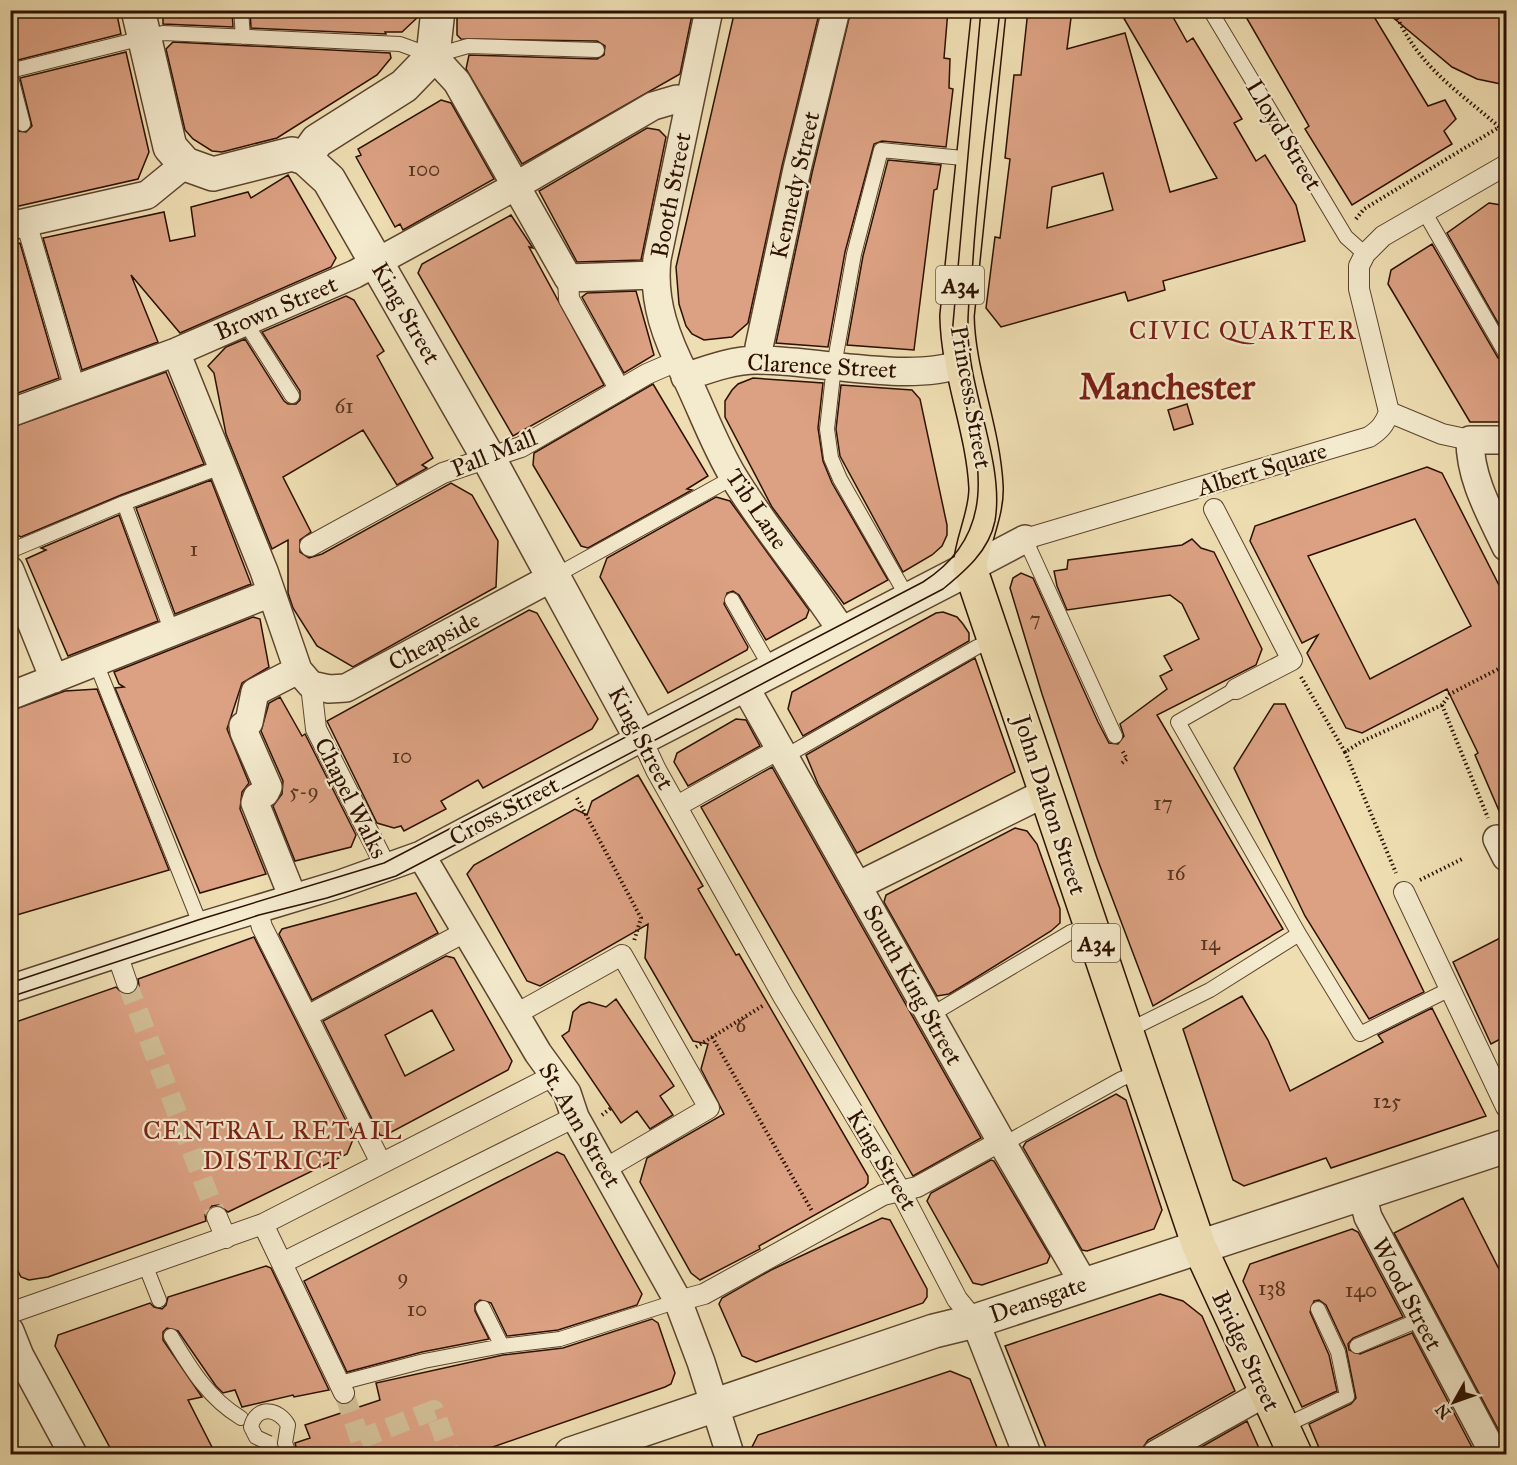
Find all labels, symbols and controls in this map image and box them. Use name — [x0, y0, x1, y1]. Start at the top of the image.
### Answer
street label: Lloyd Street — [1239, 74, 1329, 196]
street label: Kennedy Street — [763, 108, 827, 262]
street label: Booth Street — [644, 129, 698, 260]
house number: 100 — [408, 156, 440, 182]
street label: King Street — [365, 257, 447, 370]
road number: A34 — [936, 266, 984, 304]
street label: Brown Street — [210, 269, 342, 347]
district label: CIVIC QUARTER — [1129, 314, 1357, 346]
street label: Princess Street — [944, 323, 998, 471]
street label: Clarence Street — [746, 347, 898, 385]
district label: Manchester — [1079, 365, 1256, 409]
house number: 61 — [335, 393, 353, 419]
street label: Pall Mall — [447, 422, 542, 484]
street label: Albert Square — [1193, 435, 1330, 503]
street label: Tib Lane — [719, 463, 795, 555]
house number: 1 — [190, 536, 198, 562]
street label: Cheapside — [383, 604, 485, 678]
house number: 7 — [1029, 606, 1041, 632]
street label: King Street — [601, 681, 681, 795]
street label: John Dalton Street — [1006, 709, 1093, 899]
street label: Chapel Walks — [308, 733, 394, 863]
house number: 10 — [392, 743, 412, 769]
street label: Cross Street — [444, 769, 564, 852]
house number: 5-9 — [289, 778, 319, 804]
house number: 17 — [1153, 790, 1173, 816]
house number: 16 — [1166, 860, 1187, 886]
street label: South King Street — [857, 900, 970, 1071]
road number: A34 — [1072, 924, 1120, 962]
house number: 14 — [1200, 930, 1221, 956]
house number: 6 — [736, 1012, 748, 1038]
street label: St. Ann Street — [532, 1057, 628, 1193]
house number: 125 — [1373, 1088, 1401, 1114]
street label: King Street — [840, 1104, 924, 1216]
district label: CENTRAL RETAIL DISTRICT — [143, 1114, 403, 1176]
street label: Wood Street — [1365, 1233, 1449, 1356]
house number: 9 — [397, 1264, 409, 1290]
street label: Deansgate — [986, 1268, 1090, 1330]
house number: 138 — [1258, 1275, 1286, 1301]
house number: 140 — [1345, 1277, 1377, 1303]
street label: Bridge Street — [1205, 1286, 1287, 1416]
house number: 10 — [407, 1296, 427, 1322]
north arrow — [1424, 1372, 1484, 1432]
text: N — [1431, 1400, 1455, 1423]

